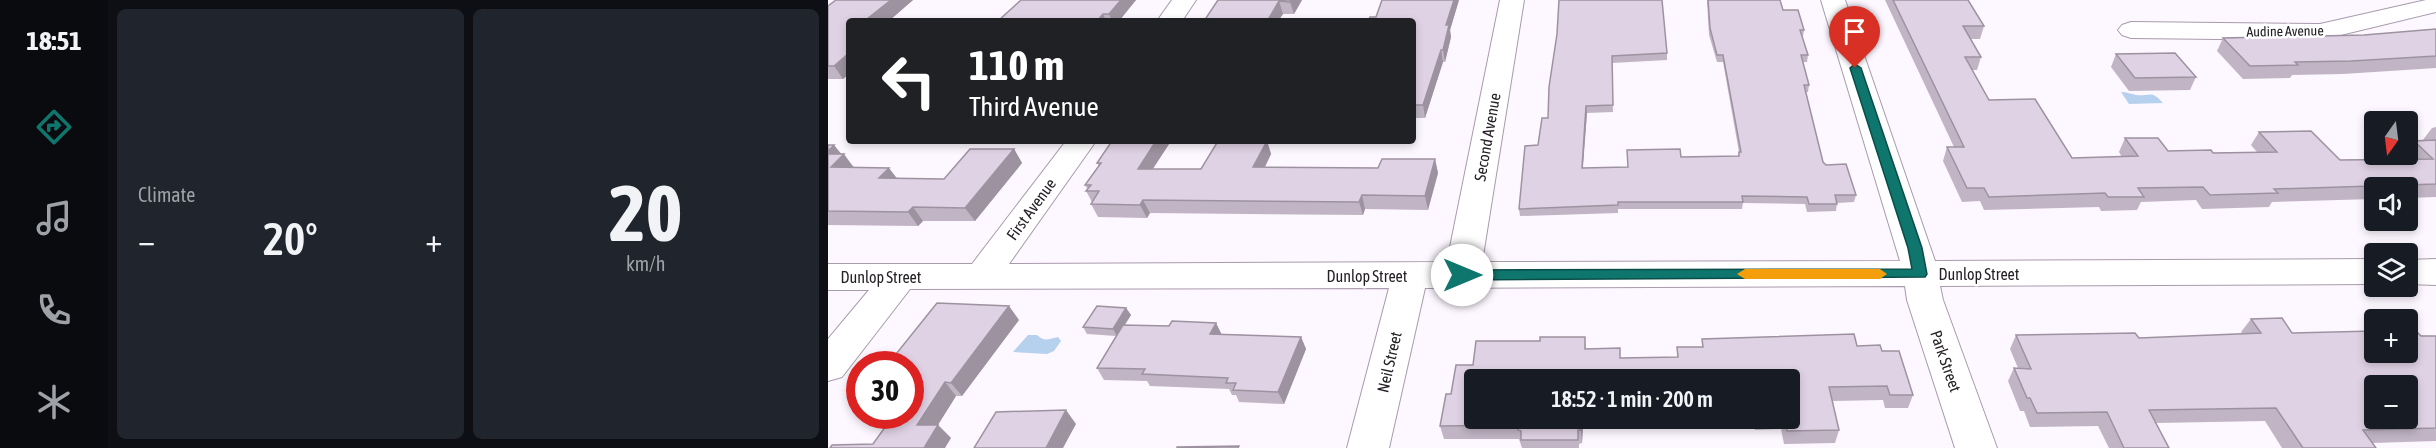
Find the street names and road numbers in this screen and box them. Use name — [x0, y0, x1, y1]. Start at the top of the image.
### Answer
street label: Audine Avenue — [2246, 22, 2324, 40]
street label: Second Avenue — [1470, 92, 1504, 182]
street label: First Avenue — [1003, 175, 1059, 243]
street label: Dunlop Street — [1939, 265, 2020, 284]
street label: Dunlop Street — [1327, 267, 1408, 286]
street label: Dunlop Street — [841, 268, 922, 287]
street label: Park Street — [1927, 328, 1965, 395]
street label: Neil Street — [1373, 329, 1405, 394]

